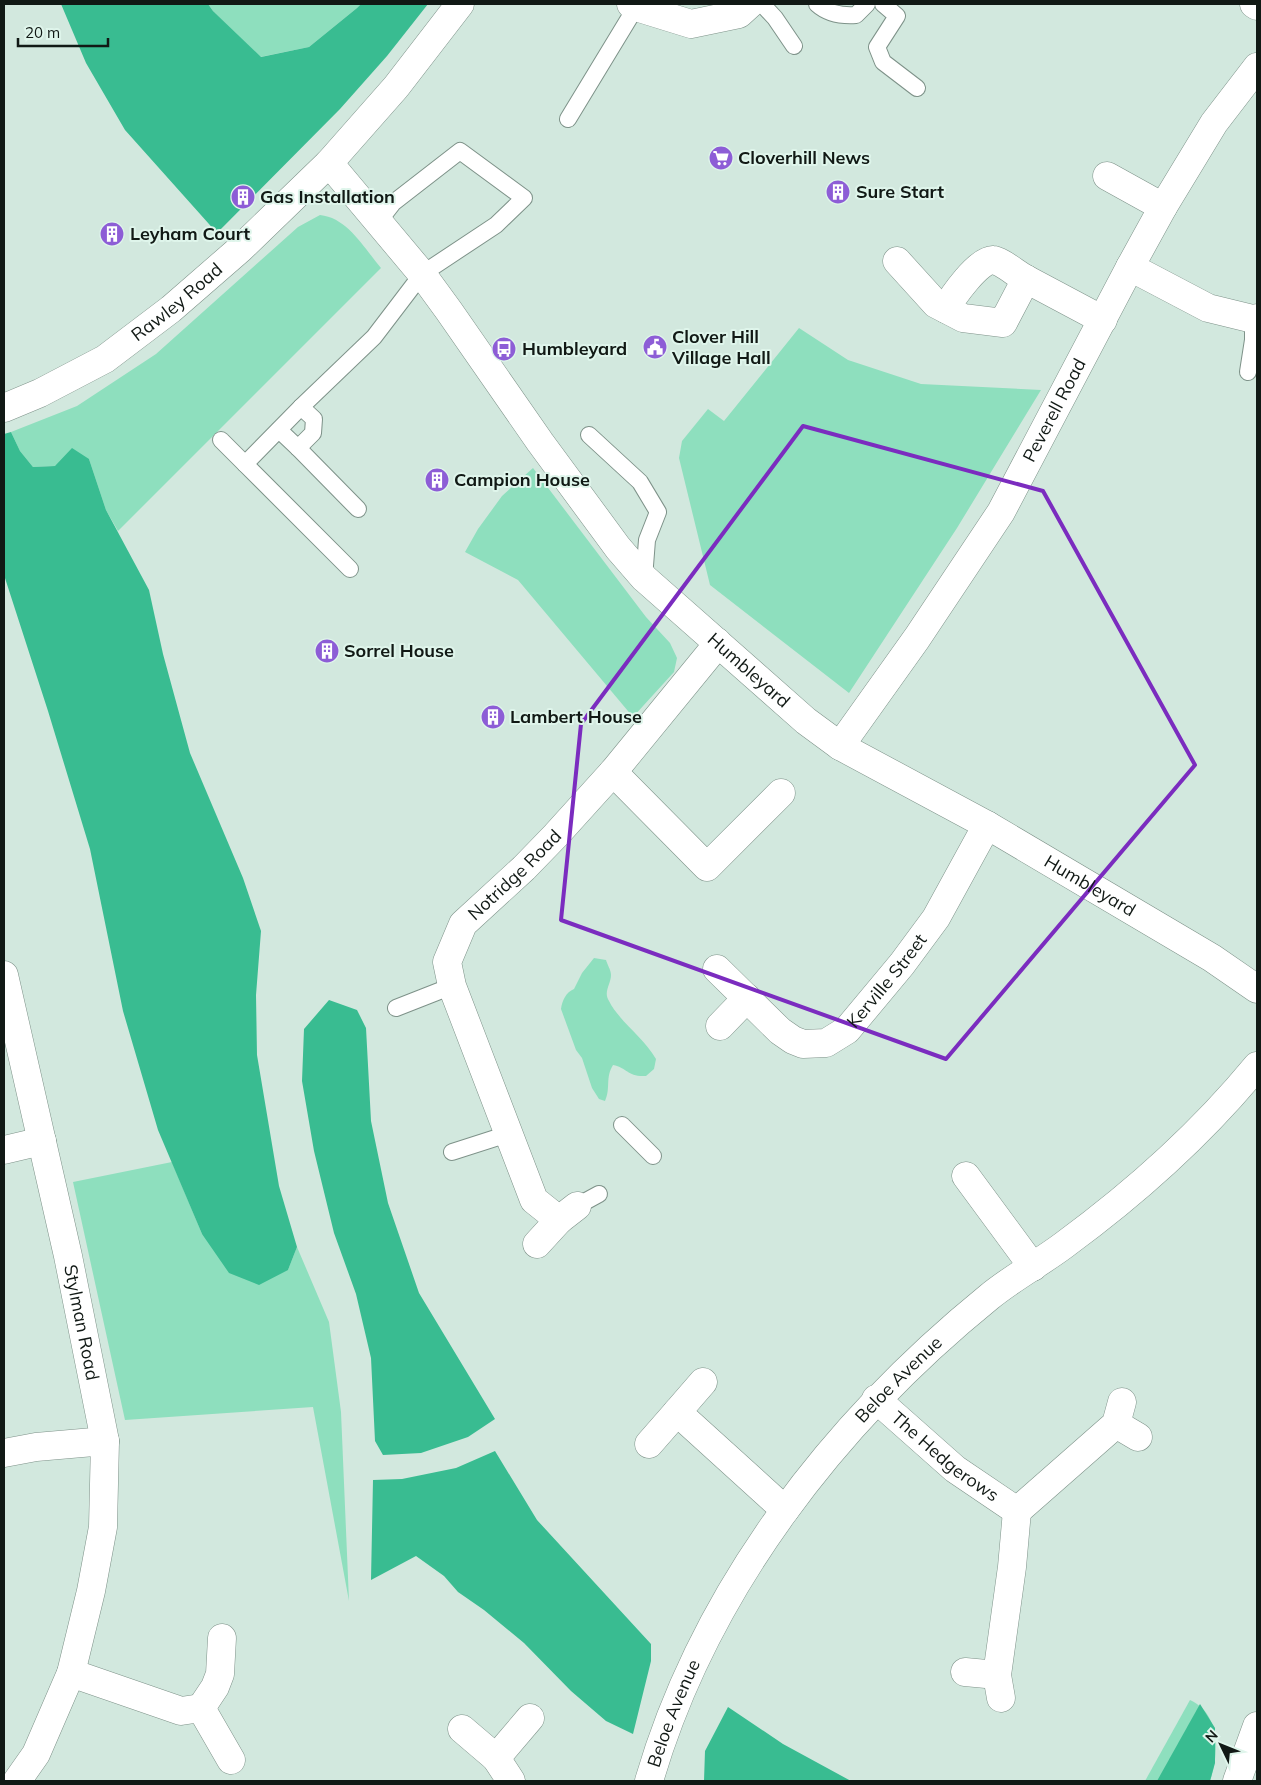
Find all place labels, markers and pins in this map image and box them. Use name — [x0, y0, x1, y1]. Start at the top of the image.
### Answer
supermarket icon: Cloverhill News — [708, 145, 734, 171]
place label: Cloverhill News — [738, 146, 870, 169]
building icon: Sure Start — [825, 179, 851, 205]
place label: Sure Start — [856, 180, 944, 203]
building icon: Gas Installation — [230, 184, 256, 210]
place label: Gas Installation — [260, 185, 395, 208]
building icon: Leyham Court — [99, 221, 125, 247]
place label: Leyham Court — [130, 222, 250, 245]
place label: Clover Hill Village Hall — [671, 325, 771, 369]
public building icon: Clover Hill Village Hall — [642, 334, 668, 360]
bus stop icon: Humbleyard — [491, 336, 517, 362]
place label: Humbleyard — [522, 337, 627, 360]
building icon: Campion House — [424, 467, 450, 493]
place label: Campion House — [454, 468, 590, 491]
building icon: Sorrel House — [314, 638, 340, 664]
place label: Sorrel House — [344, 639, 454, 662]
building icon: Lambert House — [480, 704, 506, 730]
place label: Lambert House — [510, 705, 642, 728]

